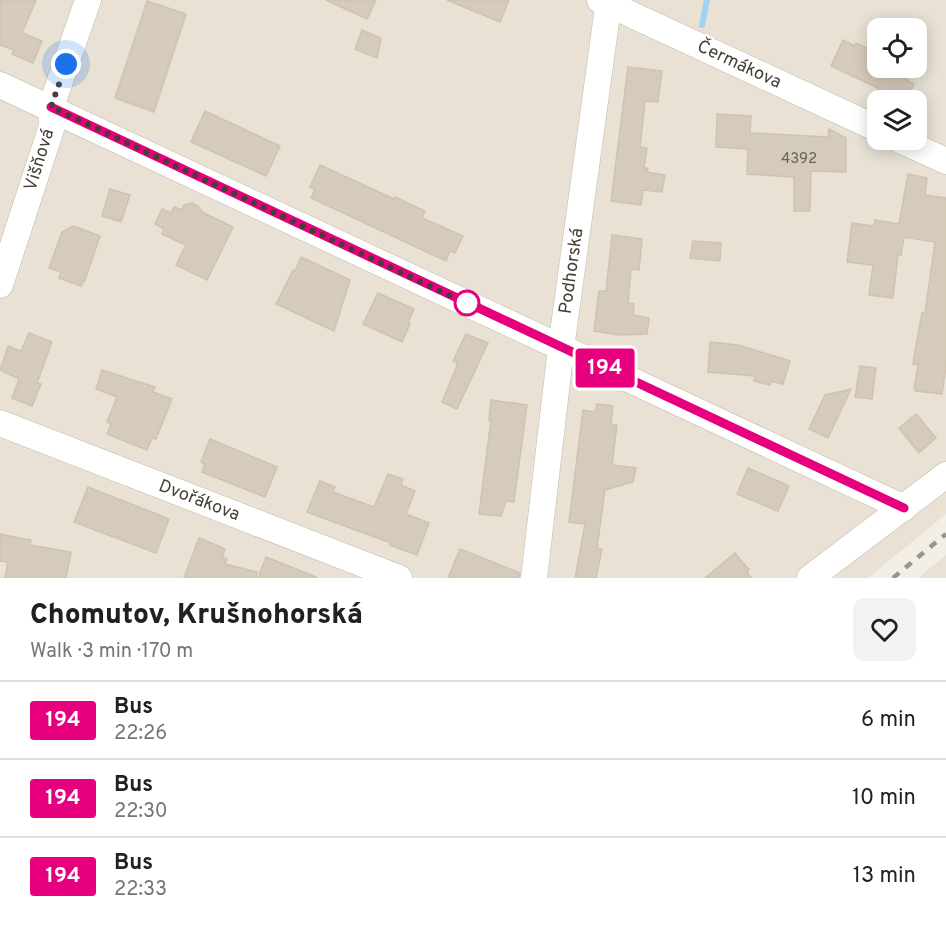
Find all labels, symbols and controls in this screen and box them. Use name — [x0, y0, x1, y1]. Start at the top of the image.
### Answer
map controls — [867, 18, 927, 150]
button: locate — [867, 18, 927, 78]
street label: Čermákova — [693, 34, 786, 95]
your location — [51, 49, 81, 79]
button: layers — [867, 90, 927, 150]
street label: Višňová — [20, 126, 60, 194]
house number: 4392 — [781, 150, 817, 169]
street label: Podhorská — [555, 227, 589, 315]
unlabelled marker — [454, 290, 480, 316]
line badge: 194 — [570, 348, 640, 388]
text: 194 — [588, 355, 622, 382]
street label: Dvořákova — [155, 475, 243, 527]
text: Chomutov, Krušnohorská — [30, 598, 363, 634]
button: heart — [853, 598, 916, 661]
text: Walk · 3 min · 170 m — [30, 639, 193, 665]
text: Bus — [114, 694, 153, 721]
text: 194 — [46, 707, 80, 734]
text: 6 min — [861, 707, 916, 734]
text: 22:26 — [114, 721, 167, 747]
text: Bus — [114, 772, 153, 799]
text: 194 — [46, 785, 80, 812]
text: 10 min — [852, 785, 916, 812]
text: 22:30 — [114, 799, 168, 825]
text: Bus — [114, 850, 153, 877]
text: 194 — [46, 863, 80, 890]
text: 13 min — [853, 863, 916, 890]
text: 22:33 — [114, 877, 167, 903]

